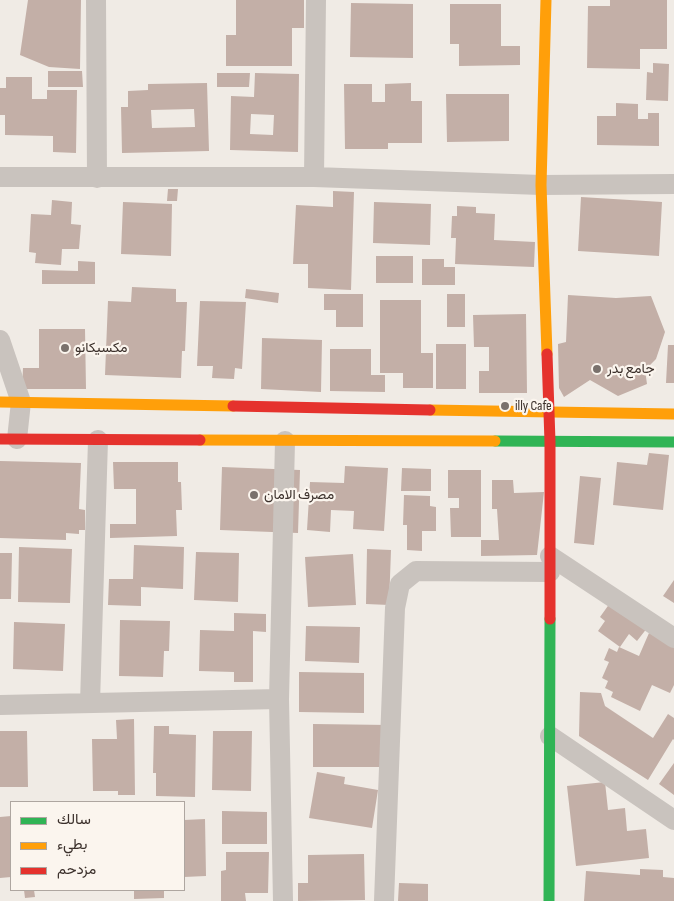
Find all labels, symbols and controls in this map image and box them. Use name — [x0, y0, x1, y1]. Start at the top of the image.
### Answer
place label: مكسيكانو — [75, 340, 128, 356]
marker: مكسيكانو — [59, 342, 71, 354]
place label: جامع بدر — [607, 361, 655, 377]
marker: جامع بدر — [591, 363, 603, 375]
place label: illy Cafe — [515, 398, 552, 414]
marker: illy Cafe — [499, 400, 511, 412]
place label: مصرف الامان — [264, 487, 334, 503]
marker: مصرف الامان — [248, 489, 260, 501]
legend — [10, 801, 185, 891]
text: سالك — [57, 810, 91, 829]
text: بطيء — [57, 835, 87, 854]
text: مزدحم — [57, 860, 96, 879]

